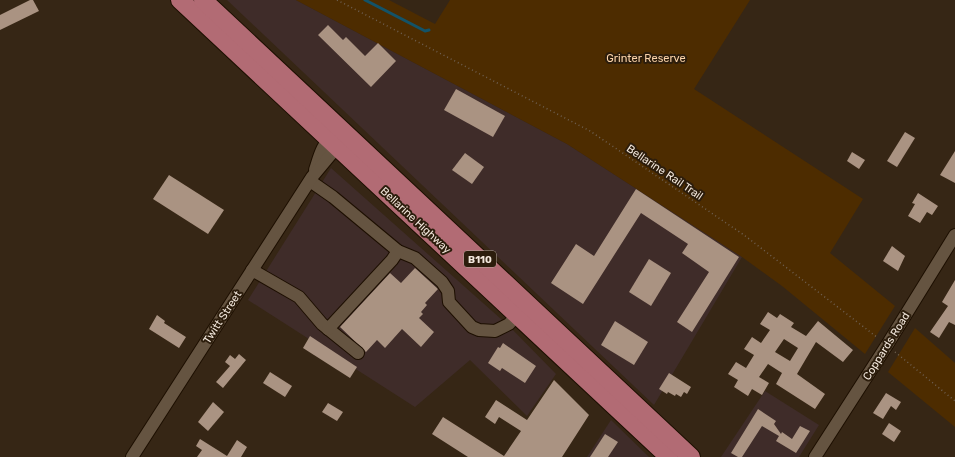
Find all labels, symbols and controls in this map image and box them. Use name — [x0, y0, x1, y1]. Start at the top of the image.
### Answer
park label: Grinter Reserve — [606, 52, 686, 65]
street label: Bellarine Rail Trail — [624, 142, 705, 203]
street label: Bellarine Highway — [378, 184, 454, 256]
road number: B110 — [464, 251, 496, 267]
street label: Twitt Street — [201, 288, 245, 346]
street label: Coppards Road — [860, 310, 913, 383]

